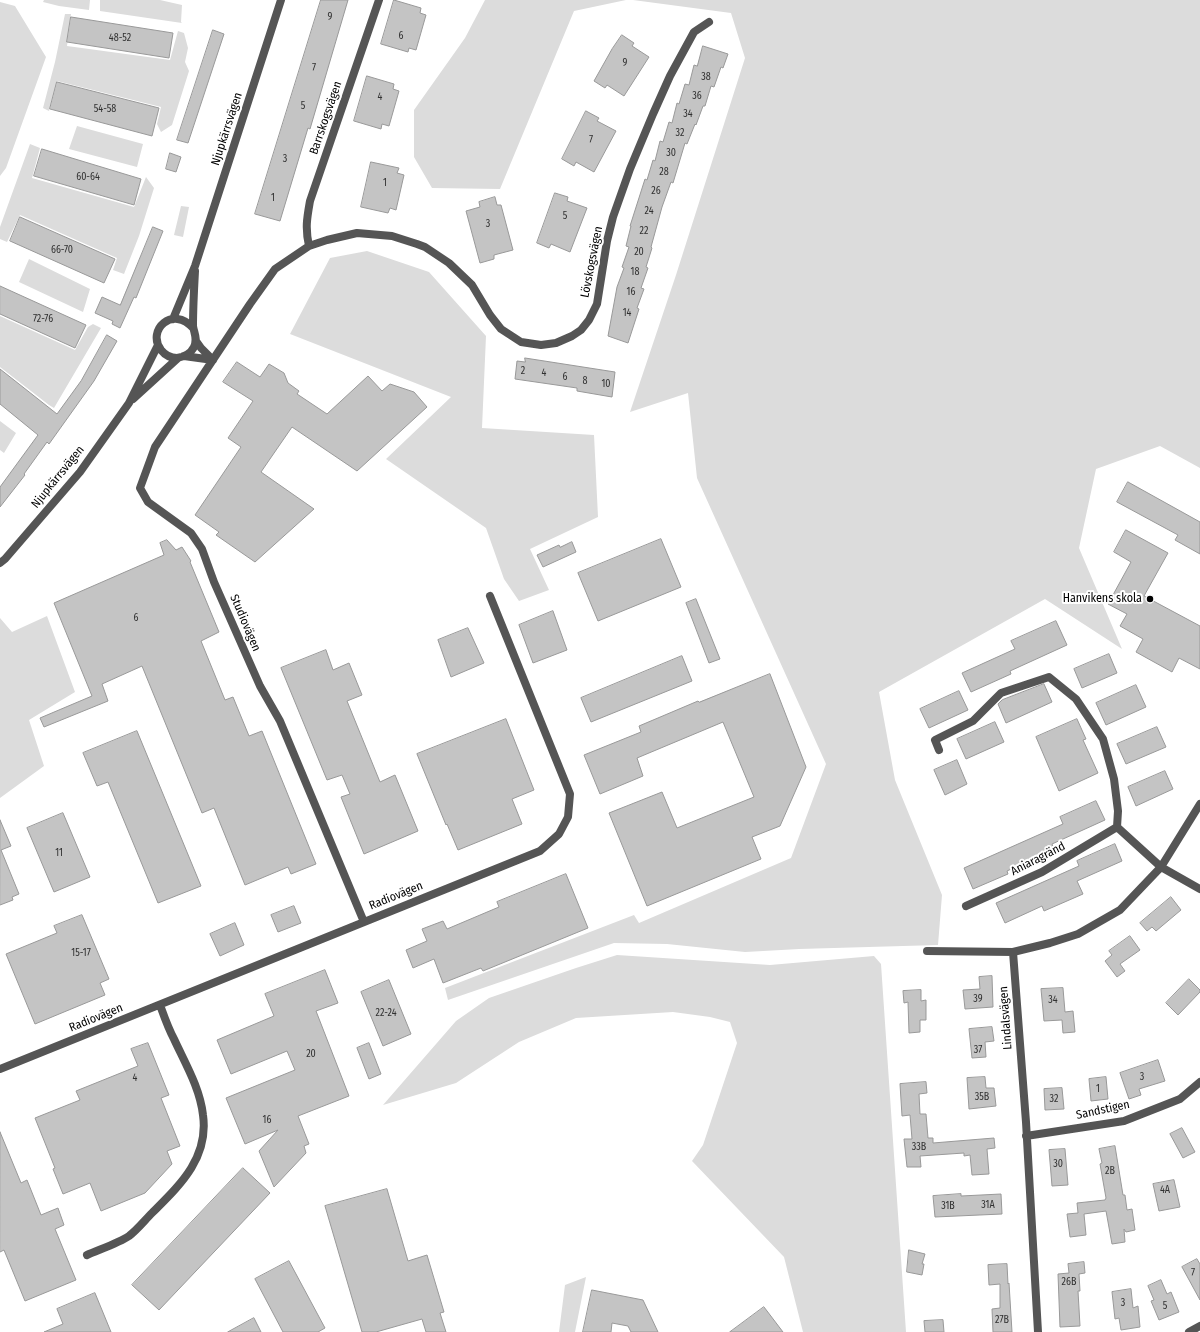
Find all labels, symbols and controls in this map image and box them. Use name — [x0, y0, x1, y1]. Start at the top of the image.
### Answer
house number: 9 — [328, 11, 332, 23]
house number: 6 — [399, 30, 403, 42]
house number: 48-52 — [109, 32, 131, 44]
house number: 9 — [623, 57, 627, 69]
house number: 7 — [312, 62, 316, 74]
house number: 38 — [701, 71, 711, 83]
street label: Barrskogsvägen — [307, 79, 345, 157]
house number: 36 — [692, 90, 702, 102]
street label: Njupkärrsvägen — [208, 91, 246, 167]
house number: 4 — [378, 91, 382, 103]
house number: 5 — [301, 100, 305, 112]
house number: 54-58 — [94, 103, 116, 115]
house number: 34 — [683, 108, 693, 120]
house number: 32 — [676, 127, 684, 139]
house number: 7 — [589, 134, 593, 146]
house number: 30 — [666, 147, 676, 159]
house number: 3 — [283, 153, 287, 165]
house number: 28 — [659, 166, 669, 178]
house number: 60-64 — [76, 171, 100, 183]
house number: 1 — [383, 177, 387, 189]
house number: 26 — [651, 185, 661, 197]
house number: 1 — [271, 192, 275, 204]
house number: 24 — [644, 205, 654, 217]
house number: 5 — [563, 210, 567, 222]
house number: 3 — [486, 218, 490, 230]
street label: Lövskogsvägen — [578, 225, 606, 299]
house number: 22 — [640, 225, 648, 237]
house number: 66-70 — [51, 244, 73, 256]
house number: 20 — [634, 246, 644, 258]
house number: 18 — [631, 266, 639, 278]
house number: 16 — [627, 286, 635, 298]
house number: 14 — [623, 307, 631, 319]
house number: 72-76 — [33, 313, 53, 325]
house number: 2 — [521, 365, 525, 377]
house number: 4 — [542, 367, 546, 379]
house number: 6 — [563, 371, 567, 383]
house number: 8 — [583, 375, 587, 387]
house number: 10 — [601, 378, 611, 390]
street label: Njupkärrsvägen — [28, 443, 88, 511]
street label: Studiovägen — [227, 592, 263, 654]
place label: Hanvikens skola — [1063, 592, 1142, 606]
marker: Hanvikens skola — [1145, 594, 1155, 604]
house number: 6 — [134, 612, 138, 624]
street label: Aniaragränd — [1008, 839, 1068, 879]
house number: 11 — [55, 847, 63, 859]
street label: Radiovägen — [367, 879, 425, 913]
house number: 15-17 — [71, 947, 91, 959]
street label: Lindalsvägen — [997, 986, 1015, 1050]
house number: 39 — [973, 993, 983, 1005]
house number: 34 — [1048, 994, 1058, 1006]
street label: Radiovägen — [67, 1001, 125, 1035]
house number: 22-24 — [376, 1007, 396, 1019]
house number: 37 — [974, 1044, 982, 1056]
house number: 20 — [306, 1048, 316, 1060]
house number: 3 — [1140, 1071, 1144, 1083]
house number: 4 — [133, 1072, 137, 1084]
house number: 1 — [1096, 1083, 1100, 1095]
house number: 35B — [975, 1091, 989, 1103]
house number: 32 — [1050, 1093, 1058, 1105]
street label: Sandstigen — [1075, 1097, 1131, 1123]
house number: 16 — [263, 1114, 271, 1126]
house number: 33B — [912, 1141, 926, 1153]
house number: 30 — [1053, 1158, 1063, 1170]
house number: 2B — [1105, 1165, 1115, 1177]
house number: 4A — [1160, 1184, 1170, 1196]
house number: 31A — [981, 1199, 995, 1211]
house number: 31B — [941, 1200, 955, 1212]
house number: 7 — [1191, 1267, 1195, 1279]
house number: 26B — [1062, 1276, 1076, 1288]
house number: 3 — [1121, 1297, 1125, 1309]
house number: 5 — [1163, 1300, 1167, 1312]
house number: 27B — [995, 1314, 1009, 1326]

